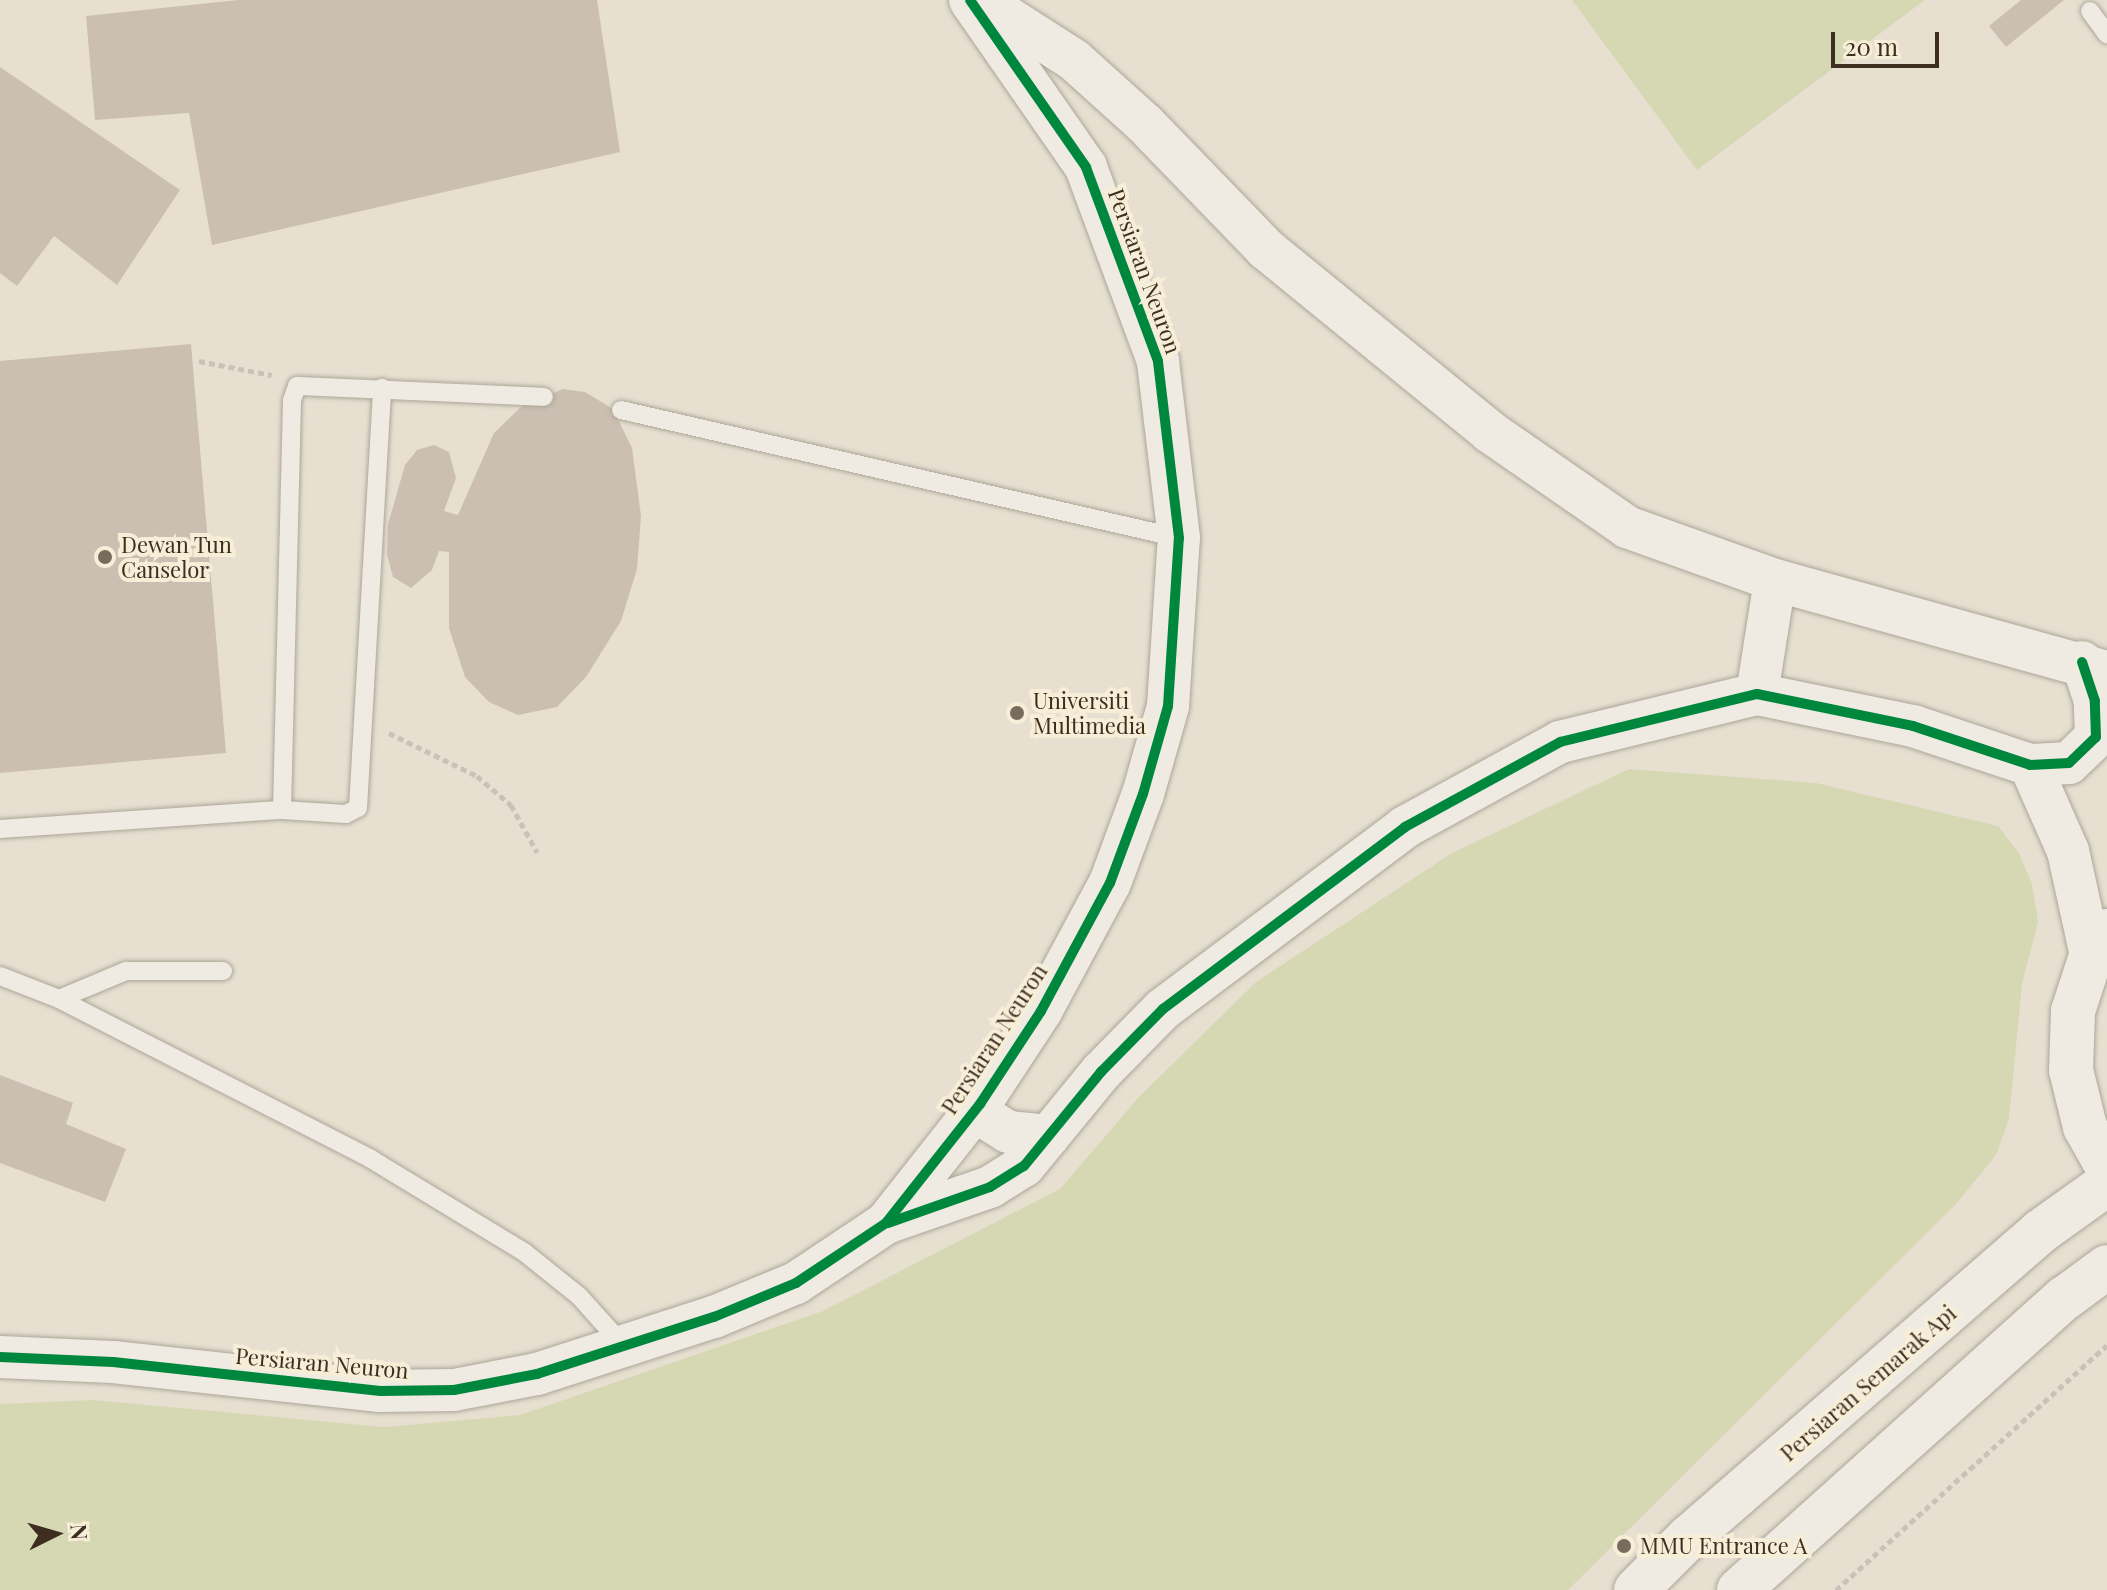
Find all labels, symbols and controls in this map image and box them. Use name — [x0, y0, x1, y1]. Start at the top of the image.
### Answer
scale bar — [1835, 16, 1943, 66]
text: 20 m — [1845, 30, 1898, 62]
street label: Persiaran Neuron — [1103, 185, 1187, 357]
place label: Dewan Tun Canselor — [121, 531, 232, 582]
marker: Dewan Tun Canselor — [96, 548, 114, 566]
place label: Universiti Multimedia — [1033, 687, 1146, 738]
marker: Universiti Multimedia — [1008, 704, 1026, 722]
street label: Persiaran Neuron — [936, 959, 1052, 1119]
street label: Persiaran Semarak Api — [1774, 1299, 1962, 1467]
street label: Persiaran Neuron — [234, 1342, 410, 1384]
north arrow — [16, 1494, 96, 1574]
text: N — [64, 1523, 96, 1541]
place label: MMU Entrance A — [1640, 1533, 1808, 1559]
marker: MMU Entrance A — [1615, 1537, 1633, 1555]

